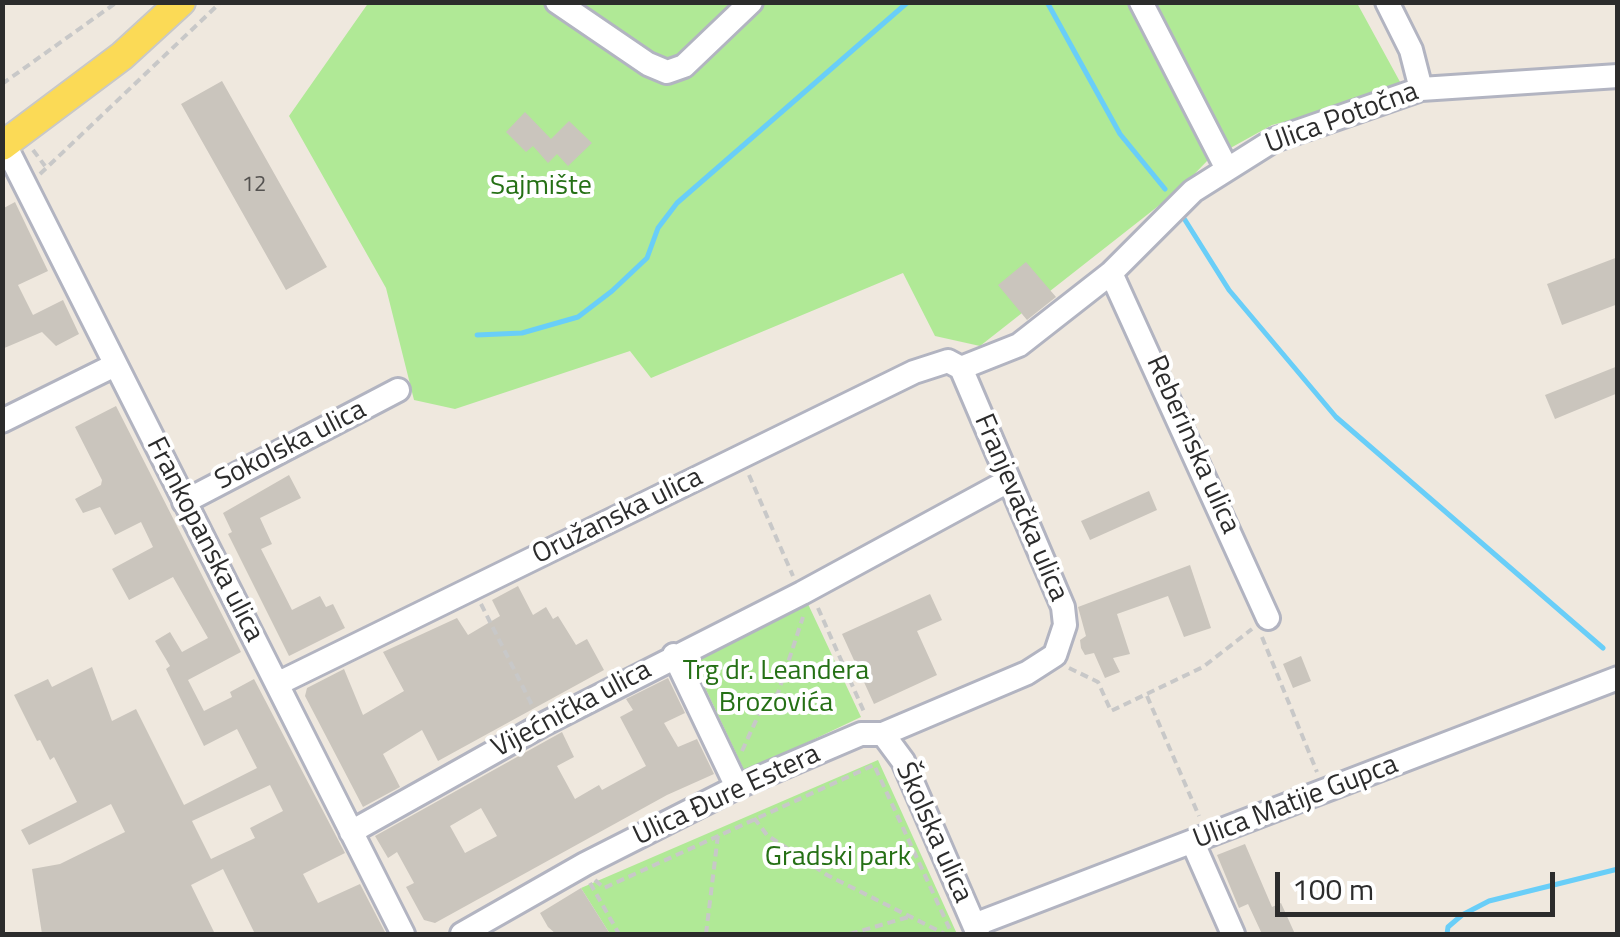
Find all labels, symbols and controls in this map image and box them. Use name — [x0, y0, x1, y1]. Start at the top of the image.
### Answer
street label: Ulica Potočna — [1261, 76, 1423, 162]
park label: Sajmište — [490, 170, 592, 204]
house number: 12 — [242, 173, 266, 199]
street label: Reberinska ulica — [1138, 351, 1246, 539]
street label: Sokolska ulica — [210, 394, 372, 498]
street label: Franjevačka ulica — [966, 410, 1074, 606]
street label: Frankopanska ulica — [138, 432, 270, 648]
street label: Oružanska ulica — [527, 461, 709, 573]
street label: Vijećnička ulica — [487, 654, 657, 766]
park label: Trg dr. Leandera Brozovića — [683, 655, 869, 721]
street label: Ulica Đure Estera — [628, 738, 826, 854]
street label: Ulica Matije Gupca — [1189, 749, 1403, 857]
street label: Školska ulica — [887, 758, 979, 908]
park label: Gradski park — [765, 841, 911, 875]
scale bar — [1280, 852, 1560, 914]
text: 100 m — [1292, 866, 1374, 912]

